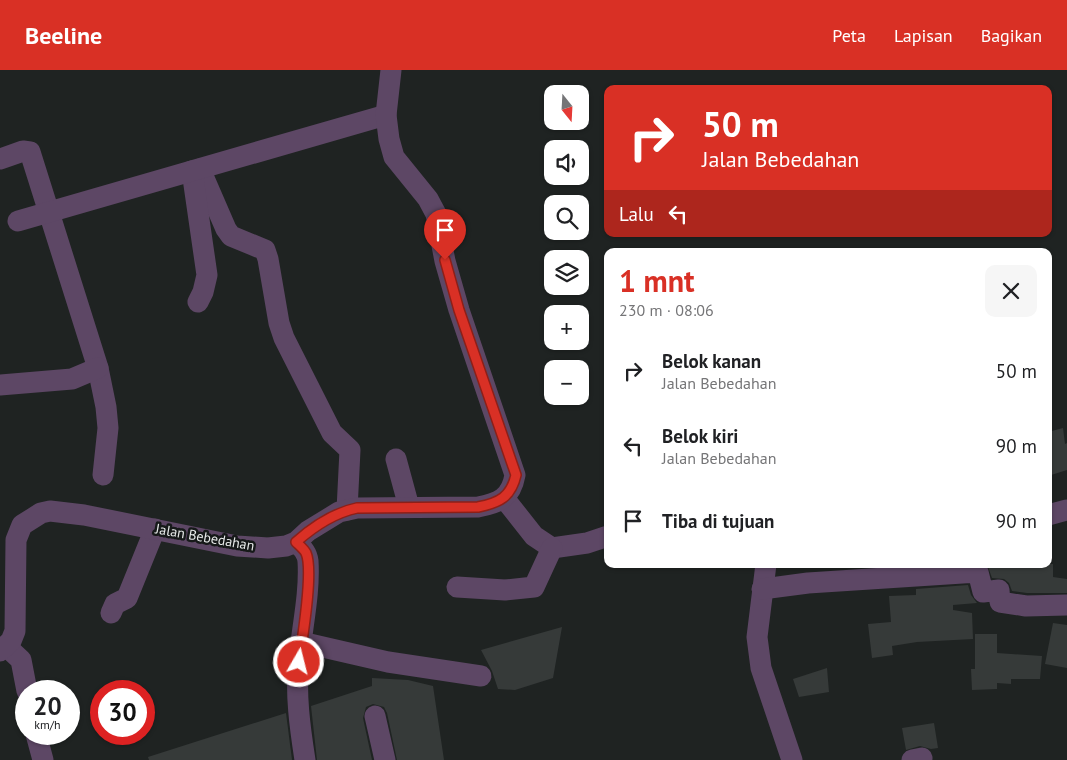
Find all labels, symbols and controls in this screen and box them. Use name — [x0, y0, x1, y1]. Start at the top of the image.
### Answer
text: Beeline — [25, 20, 102, 51]
text: Peta — [832, 24, 866, 47]
text: Lapisan — [894, 24, 953, 47]
text: Bagikan — [981, 24, 1042, 47]
north arrow — [544, 85, 589, 130]
map controls — [544, 85, 589, 405]
text: 50 m — [702, 101, 779, 147]
icon: right — [619, 105, 684, 170]
button: sound — [544, 140, 589, 185]
text: Jalan Bebedahan — [702, 145, 859, 173]
button: search — [544, 195, 589, 240]
icon: left — [664, 200, 692, 228]
text: Lalu — [619, 202, 654, 226]
pin — [424, 209, 466, 260]
icon: arrive — [431, 216, 459, 244]
button: layers — [544, 250, 589, 295]
text: 1 mnt — [619, 261, 695, 300]
button: close — [985, 265, 1037, 317]
text: 230 m · 08:06 — [619, 300, 714, 320]
button: + — [544, 305, 589, 350]
text: Belok kanan — [662, 349, 761, 373]
icon: right — [619, 357, 647, 385]
text: 50 m — [996, 359, 1037, 383]
button: − — [544, 360, 589, 405]
text: Jalan Bebedahan — [662, 373, 776, 393]
text: Belok kiri — [662, 424, 738, 448]
icon: left — [619, 432, 647, 460]
text: 90 m — [996, 434, 1037, 458]
text: Jalan Bebedahan — [662, 448, 776, 468]
icon: arrive — [619, 507, 647, 535]
text: Tiba di tujuan — [662, 509, 774, 533]
text: 90 m — [996, 509, 1037, 533]
street label: Jalan Bebedahan — [153, 519, 256, 555]
position arrow — [272, 635, 324, 687]
speed limit sign: 30 — [90, 680, 155, 745]
text: 20 — [33, 690, 62, 722]
text: km/h — [34, 717, 61, 732]

